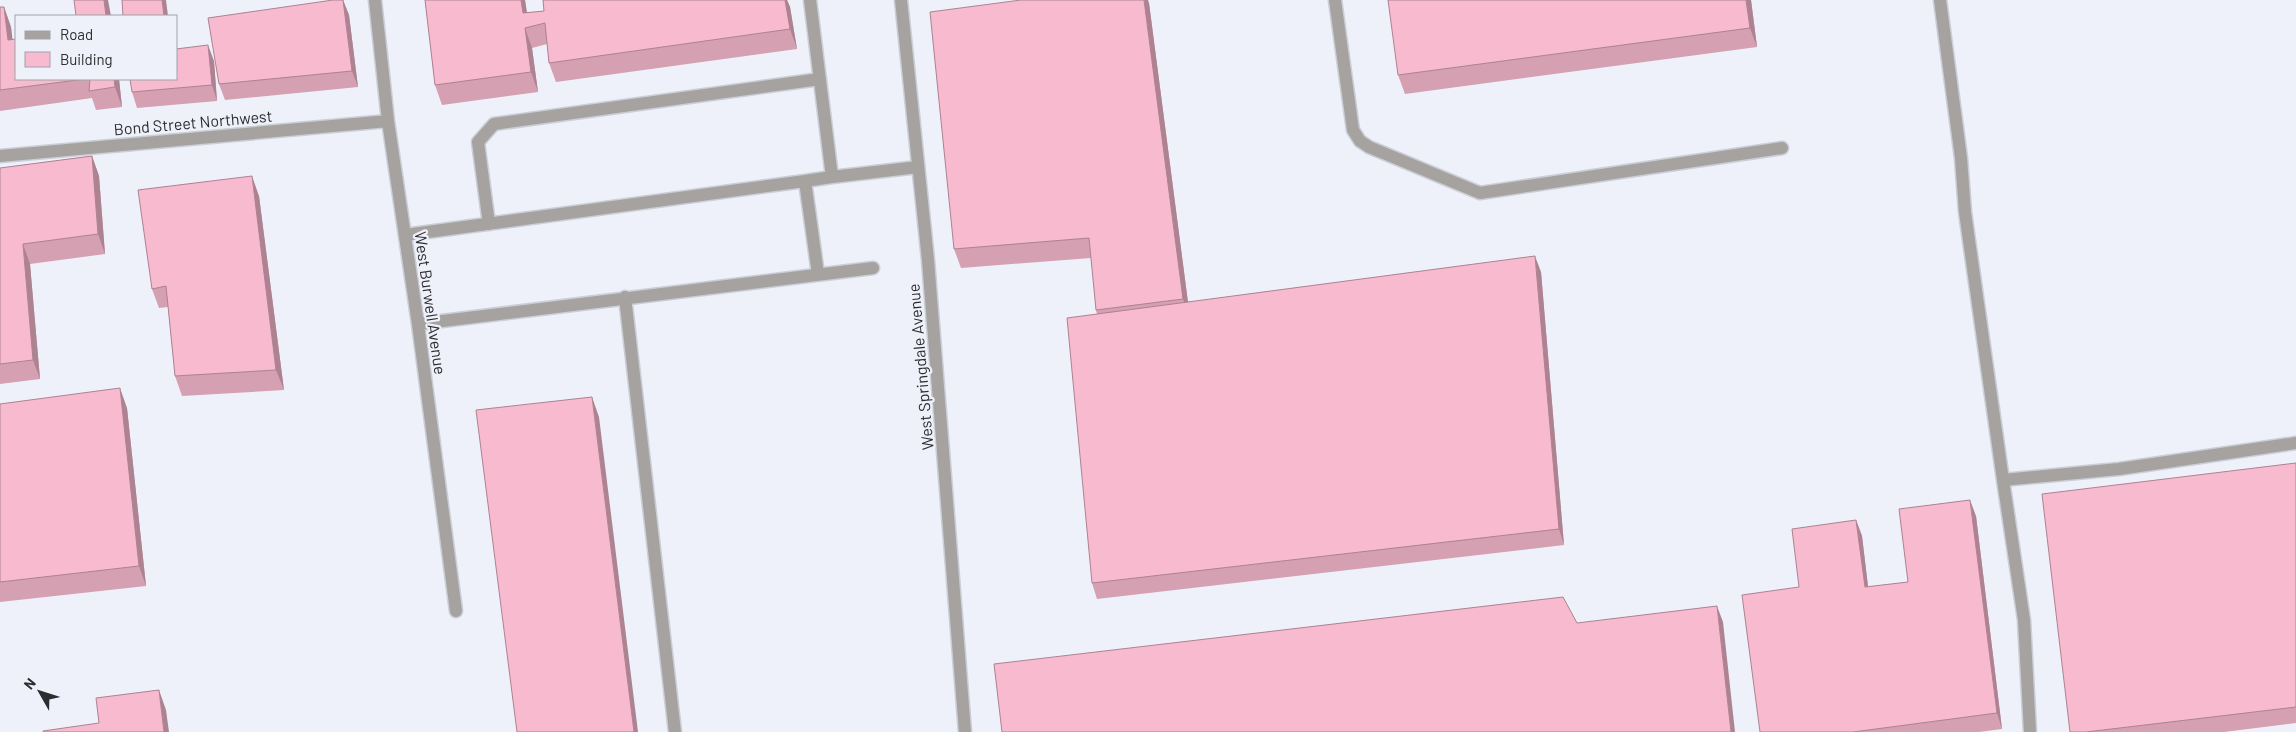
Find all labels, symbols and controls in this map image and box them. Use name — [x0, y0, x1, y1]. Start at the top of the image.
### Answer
legend — [15, 15, 178, 80]
text: Road — [60, 25, 93, 43]
text: Building — [60, 50, 113, 68]
street label: Bond Street Northwest — [113, 106, 273, 138]
street label: West Burwell Avenue — [412, 230, 450, 376]
street label: West Springdale Avenue — [903, 283, 937, 451]
north arrow — [15, 667, 65, 717]
text: N — [20, 675, 39, 692]

